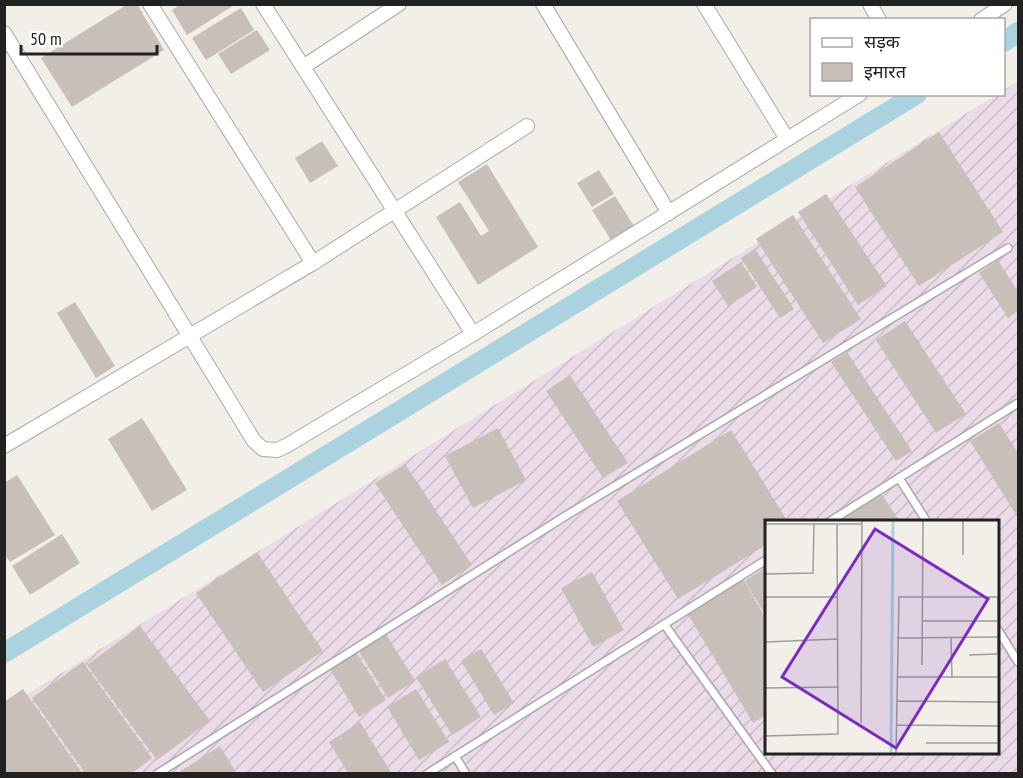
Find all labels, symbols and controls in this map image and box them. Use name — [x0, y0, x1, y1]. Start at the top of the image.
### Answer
scale bar — [21, 18, 158, 56]
legend — [810, 18, 1005, 96]
text: 50 m — [30, 27, 62, 50]
text: सड़क — [864, 30, 901, 53]
text: इमारत — [864, 60, 907, 83]
inset map — [765, 520, 999, 754]

